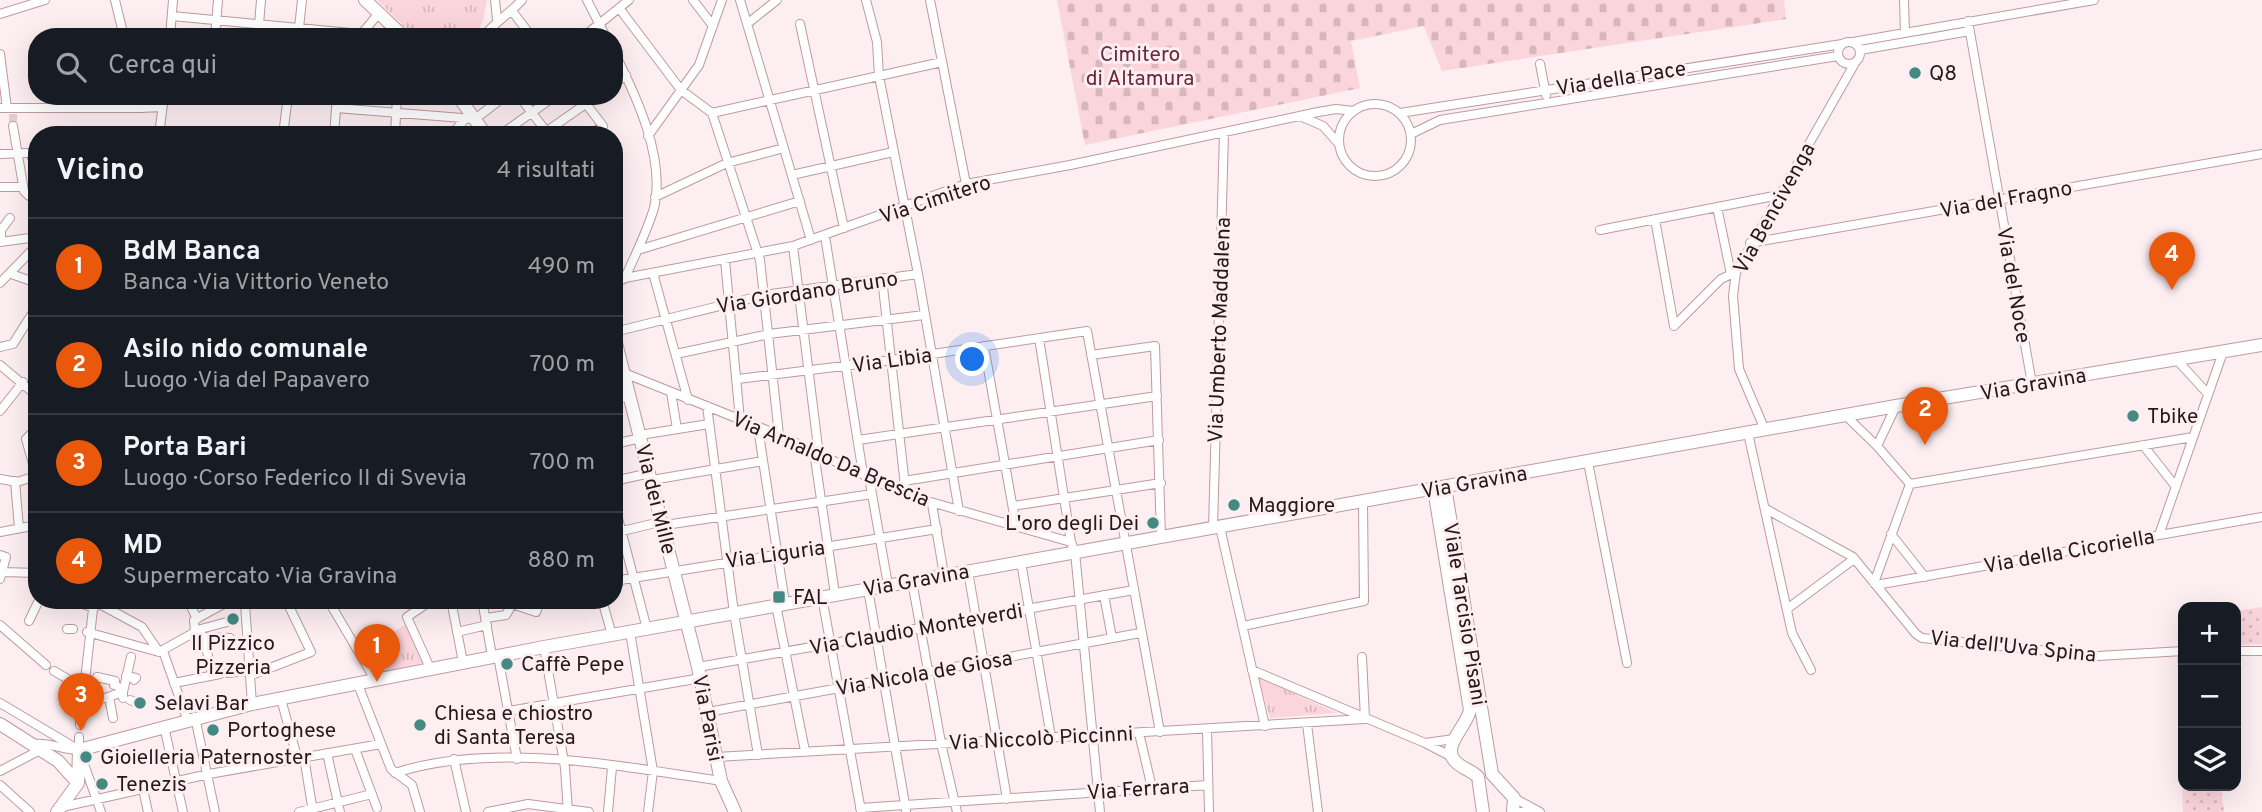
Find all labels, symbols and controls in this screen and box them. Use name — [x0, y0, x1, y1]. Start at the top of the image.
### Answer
search box — [28, 28, 623, 105]
park label: Cimitero di Altamura — [1086, 42, 1194, 93]
icon: search — [52, 48, 90, 86]
text: Cerca qui — [108, 50, 217, 83]
street label: Via della Pace — [1554, 56, 1688, 103]
place label: Q8 — [1929, 61, 1957, 88]
marker: Q8 — [1907, 65, 1923, 81]
street label: Via Bencivenga — [1728, 138, 1822, 279]
text: Vicino — [56, 153, 145, 190]
text: 4 risultati — [497, 157, 595, 186]
street label: Via Cimitero — [876, 170, 995, 231]
street label: Via del Fragno — [1938, 176, 2074, 225]
street label: Via Umberto Maddalena — [1203, 217, 1238, 443]
street label: Via del Noce — [1989, 225, 2036, 345]
pin: 4 — [2149, 232, 2195, 290]
text: BdM Banca — [123, 236, 260, 269]
text: 1 — [74, 253, 84, 282]
text: 490 m — [528, 253, 595, 282]
street label: Via Giordano Bruno — [714, 266, 900, 321]
text: Banca · Via Vittorio Veneto — [123, 269, 389, 298]
text: Asilo nido comunale — [123, 334, 368, 367]
your location — [955, 342, 989, 376]
street label: Via Libia — [851, 343, 934, 380]
text: 2 — [72, 351, 86, 380]
text: 700 m — [529, 351, 595, 380]
street label: Via Gravina — [1978, 363, 2088, 408]
text: Luogo · Via del Papavero — [123, 367, 370, 396]
pin: 2 — [1902, 387, 1948, 445]
place label: Tbike — [2147, 404, 2198, 431]
street label: Via Arnaldo Da Brescia — [727, 406, 933, 514]
marker: Tbike — [2125, 408, 2141, 424]
text: Porta Bari — [123, 432, 247, 465]
street label: Via dei Mille — [628, 441, 681, 557]
text: 3 — [72, 449, 86, 478]
text: 700 m — [529, 449, 595, 478]
street label: Via Gravina — [1419, 461, 1529, 506]
text: Luogo · Corso Federico II di Svevia — [123, 465, 467, 494]
place label: Maggiore — [1248, 493, 1335, 520]
marker: Maggiore — [1226, 497, 1242, 513]
place label: L'oro degli Dei — [1005, 511, 1139, 538]
marker: L'oro degli Dei — [1145, 515, 1161, 531]
street label: Viale Tarcisio Pisani — [1436, 521, 1491, 708]
street label: Via della Cicoriella — [1982, 524, 2157, 581]
text: MD — [123, 530, 162, 563]
street label: Via Liguria — [724, 535, 827, 576]
text: 4 — [72, 547, 86, 576]
text: 880 m — [527, 547, 595, 576]
street label: Via Gravina — [861, 559, 971, 604]
text: Supermercato · Via Gravina — [123, 563, 397, 592]
place label: FAL — [793, 585, 828, 612]
marker: FAL — [771, 589, 787, 605]
street label: Via Claudio Monteverdi — [807, 598, 1025, 663]
map controls — [2178, 602, 2241, 791]
button: + — [2178, 602, 2241, 665]
marker: Il Pizzico Pizzeria — [225, 611, 241, 627]
pin: 1 — [354, 624, 400, 682]
street label: Via dell'Uva Spina — [1928, 625, 2097, 670]
place label: Il Pizzico Pizzeria — [191, 631, 275, 682]
street label: Via Nicola de Giosa — [834, 646, 1015, 703]
place label: Caffè Pepe — [521, 652, 624, 679]
marker: Caffè Pepe — [499, 656, 515, 672]
button: − — [2178, 665, 2241, 728]
pin: 3 — [58, 673, 104, 731]
street label: Via Parisi — [685, 673, 728, 764]
place label: Selavi Bar — [154, 691, 248, 718]
marker: Selavi Bar — [132, 695, 148, 711]
place label: Chiesa e chiostro di Santa Teresa — [434, 701, 593, 752]
marker: Chiesa e chiostro di Santa Teresa — [412, 717, 428, 733]
place label: Portoghese — [227, 718, 336, 745]
street label: Via Niccolò Piccinni — [948, 721, 1134, 758]
marker: Portoghese — [205, 722, 221, 738]
button: layers — [2178, 728, 2241, 791]
place label: Gioielleria Paternoster — [100, 745, 312, 772]
marker: Gioielleria Paternoster — [78, 749, 94, 765]
place label: Tenezis — [116, 772, 187, 799]
street label: Via Ferrara — [1086, 773, 1190, 808]
marker: Tenezis — [94, 776, 110, 792]

